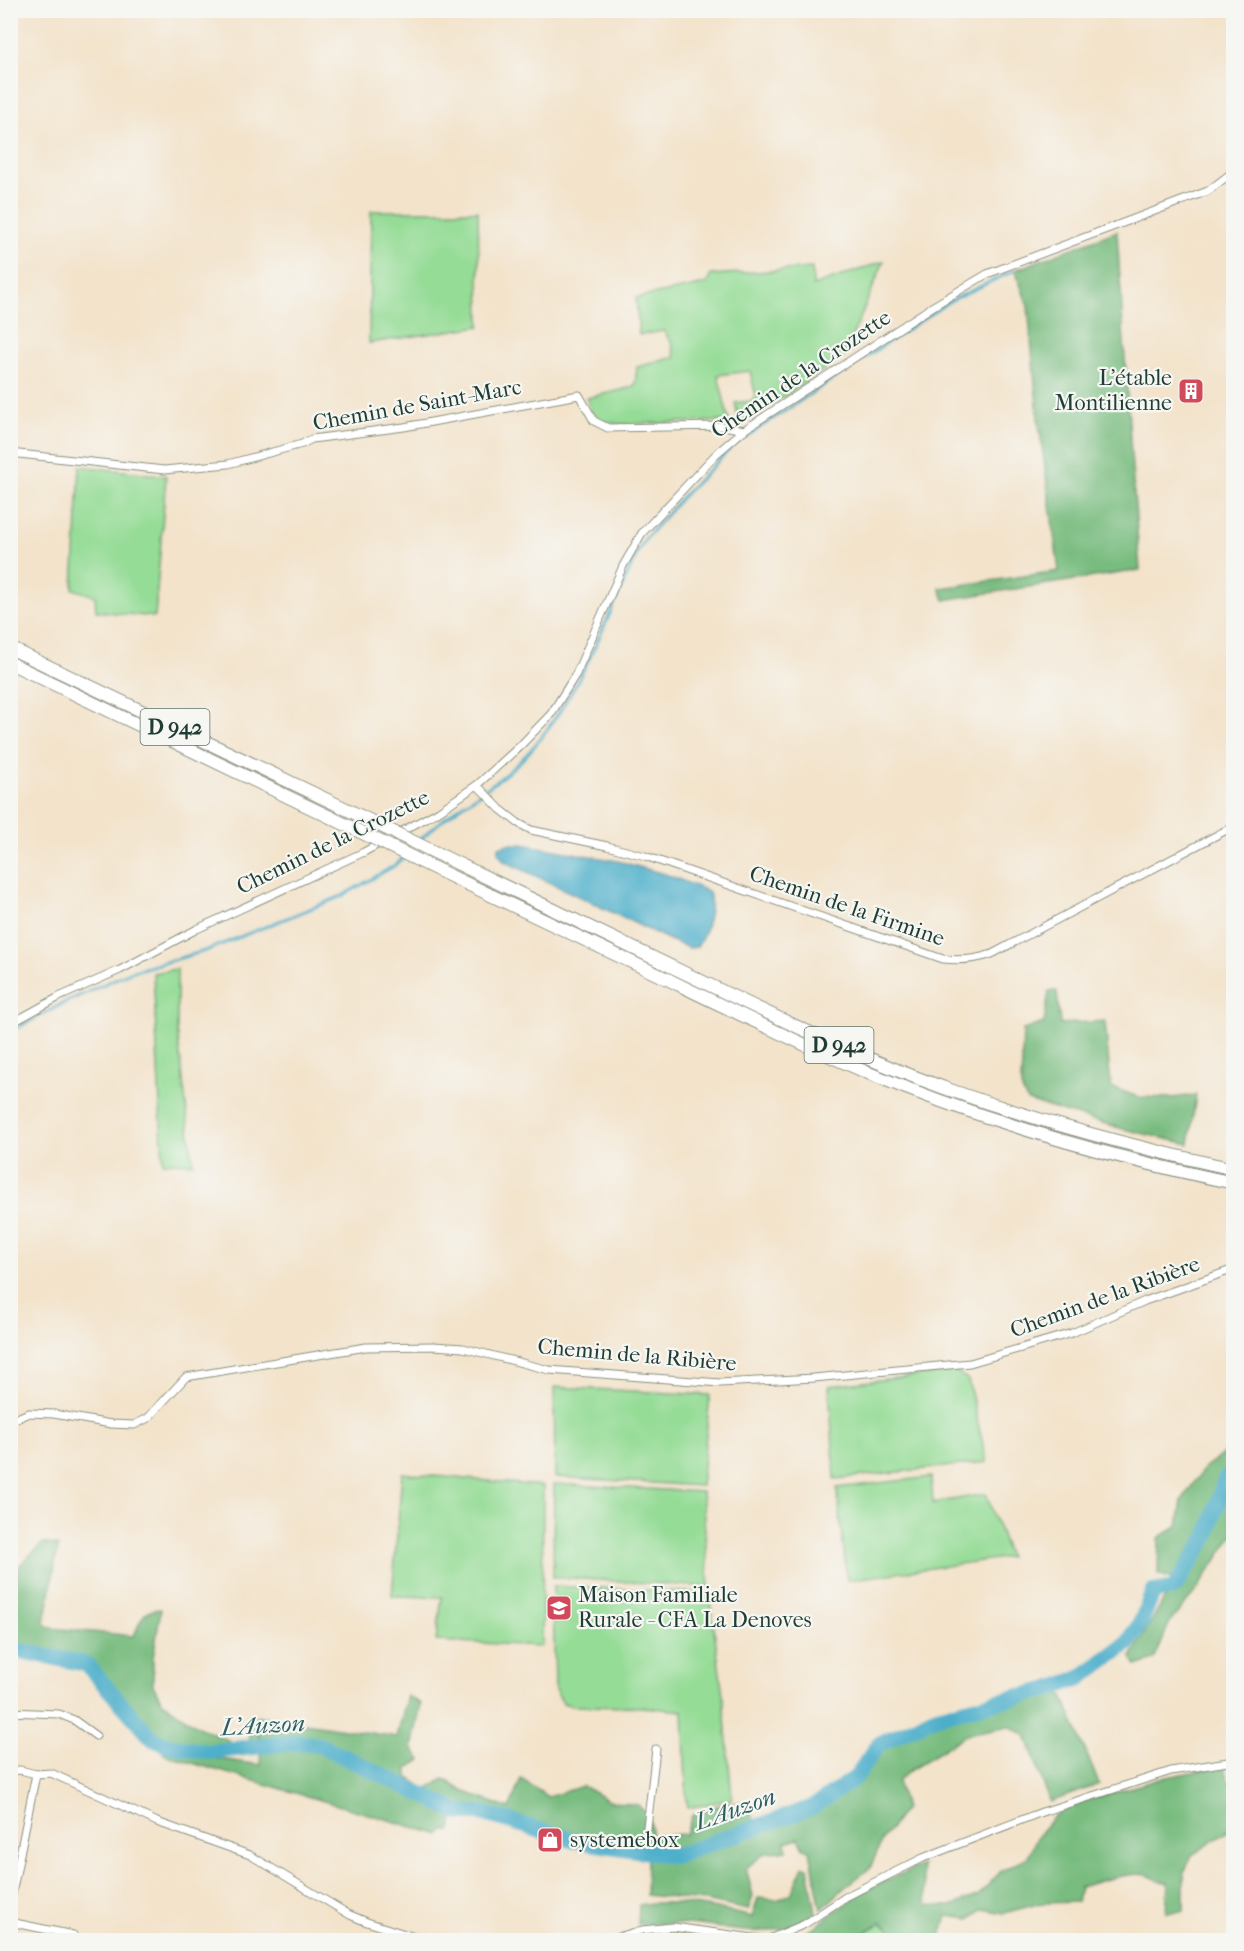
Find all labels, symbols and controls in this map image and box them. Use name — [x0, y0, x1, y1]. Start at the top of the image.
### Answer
street label: Chemin de la Crozette — [706, 304, 896, 444]
place label: L'étable Montilienne — [1055, 365, 1172, 416]
street label: Chemin de Saint-Marc — [311, 374, 524, 436]
building icon: L'étable Montilienne — [1176, 376, 1206, 406]
road number: D 942 — [140, 709, 210, 745]
street label: Chemin de la Crozette — [232, 784, 434, 900]
street label: Chemin de la Firmine — [746, 860, 948, 952]
road number: D 942 — [804, 1027, 874, 1063]
street label: Chemin de la Ribière — [1007, 1251, 1203, 1343]
street label: Chemin de la Ribière — [536, 1333, 738, 1377]
place label: Maison Familiale Rurale - CFA La Denoves — [578, 1582, 812, 1633]
school or university icon: Maison Familiale Rurale - CFA La Denoves — [544, 1593, 574, 1623]
water label: L'Auzon — [218, 1709, 306, 1741]
water label: L'Auzon — [689, 1782, 779, 1837]
shop icon: systemebox — [535, 1825, 565, 1855]
place label: systemebox — [570, 1827, 680, 1853]

